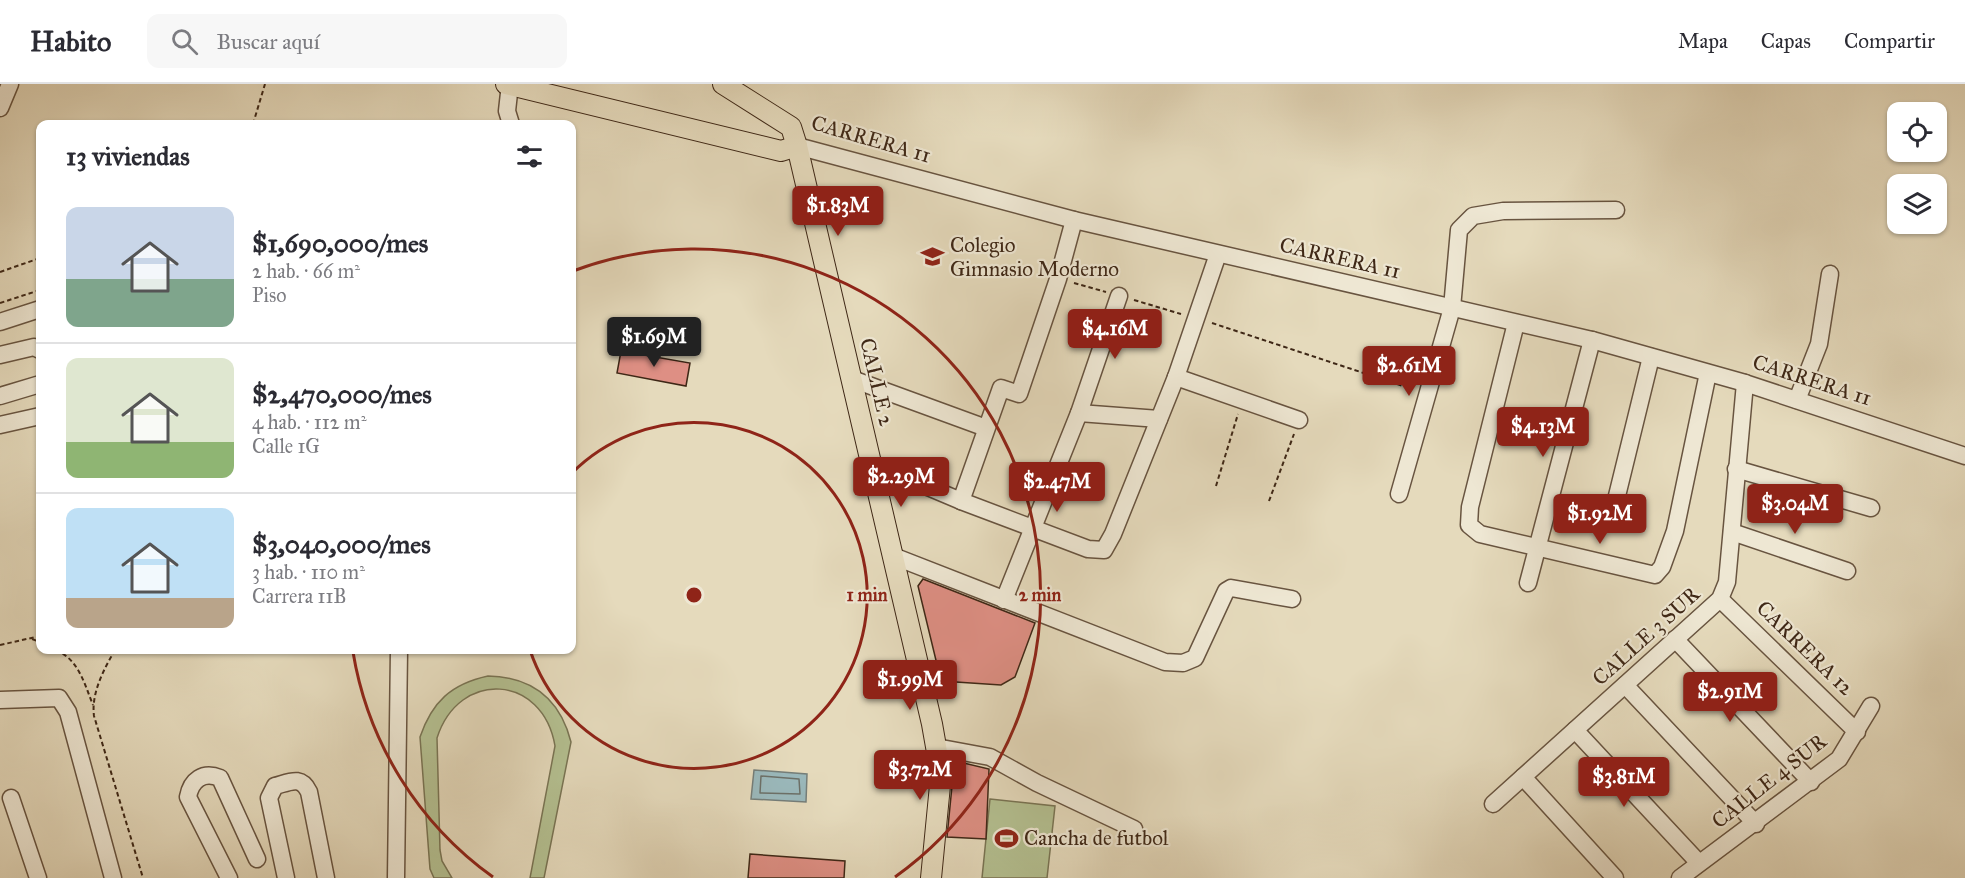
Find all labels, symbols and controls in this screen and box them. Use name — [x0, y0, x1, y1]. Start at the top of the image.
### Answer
search box — [147, 14, 567, 68]
text: Habito — [30, 24, 111, 59]
icon: search — [168, 25, 201, 58]
text: Buscar aquí — [216, 28, 320, 55]
text: Mapa — [1678, 28, 1728, 54]
text: Capas — [1761, 28, 1811, 54]
text: Compartir — [1844, 28, 1935, 54]
map controls — [1887, 102, 1947, 234]
button: locate — [1887, 102, 1947, 162]
street label: CARRERA 11 — [808, 110, 934, 168]
text: 13 viviendas — [66, 140, 190, 172]
icon: filters — [513, 140, 546, 173]
button: layers — [1887, 174, 1947, 234]
pin: $1.83M — [789, 186, 887, 237]
text: $1.83M — [806, 193, 870, 217]
text: $1,690,000/mes — [252, 227, 428, 259]
icon: home — [114, 231, 186, 303]
street label: CARRERA 11 — [1277, 231, 1403, 285]
place label: Colegio Gimnasio Moderno — [950, 232, 1119, 282]
school or university icon: Colegio Gimnasio Moderno — [919, 244, 945, 270]
text: 2 hab. · 66 m² — [252, 259, 360, 283]
text: Piso — [252, 283, 286, 307]
pin: $4.16M — [1066, 309, 1164, 360]
text: $4.16M — [1082, 316, 1148, 340]
pin: $1.69M — [605, 317, 703, 368]
text: $1.69M — [621, 324, 687, 348]
street label: CALLE 2 — [854, 336, 900, 429]
pin: $2.61M — [1360, 346, 1458, 397]
street label: CARRERA 11 — [1749, 349, 1875, 411]
text: $2.61M — [1376, 353, 1442, 377]
text: $2,470,000/mes — [252, 378, 432, 410]
icon: home — [114, 382, 186, 454]
pin: $4.13M — [1494, 407, 1592, 458]
text: 4 hab. · 112 m² — [252, 410, 366, 434]
text: $4.13M — [1511, 414, 1575, 438]
text: Calle 1G — [252, 434, 320, 458]
pin: $2.29M — [852, 457, 950, 508]
pin: $2.47M — [1008, 462, 1106, 513]
text: $2.29M — [867, 464, 935, 488]
text: $2.47M — [1023, 469, 1091, 493]
pin: $3.04M — [1746, 484, 1844, 535]
text: $3.04M — [1761, 491, 1829, 515]
pin: $1.92M — [1551, 494, 1649, 545]
text: $1.92M — [1567, 501, 1633, 525]
text: $3,040,000/mes — [252, 528, 431, 560]
icon: home — [114, 532, 186, 604]
text: 3 hab. · 110 m² — [252, 560, 365, 584]
street label: CALLE 3 SUR — [1587, 580, 1706, 691]
text: Carrera 11B — [252, 584, 347, 608]
text: 1 min — [847, 584, 888, 606]
text: 2 min — [1019, 584, 1062, 606]
centre of rings — [684, 585, 704, 605]
street label: CARRERA 12 — [1751, 595, 1860, 701]
pin: $1.99M — [861, 660, 959, 711]
text: $1.99M — [877, 667, 943, 691]
pin: $2.91M — [1681, 672, 1779, 723]
text: $2.91M — [1697, 679, 1763, 703]
street label: CALLE 4 SUR — [1706, 727, 1833, 834]
pin: $3.72M — [871, 750, 969, 801]
text: $3.72M — [888, 757, 952, 781]
pin: $3.81M — [1575, 757, 1673, 808]
text: $3.81M — [1592, 764, 1656, 788]
sports icon: Cancha de futbol — [993, 825, 1019, 851]
place label: Cancha de futbol — [1024, 825, 1169, 851]

